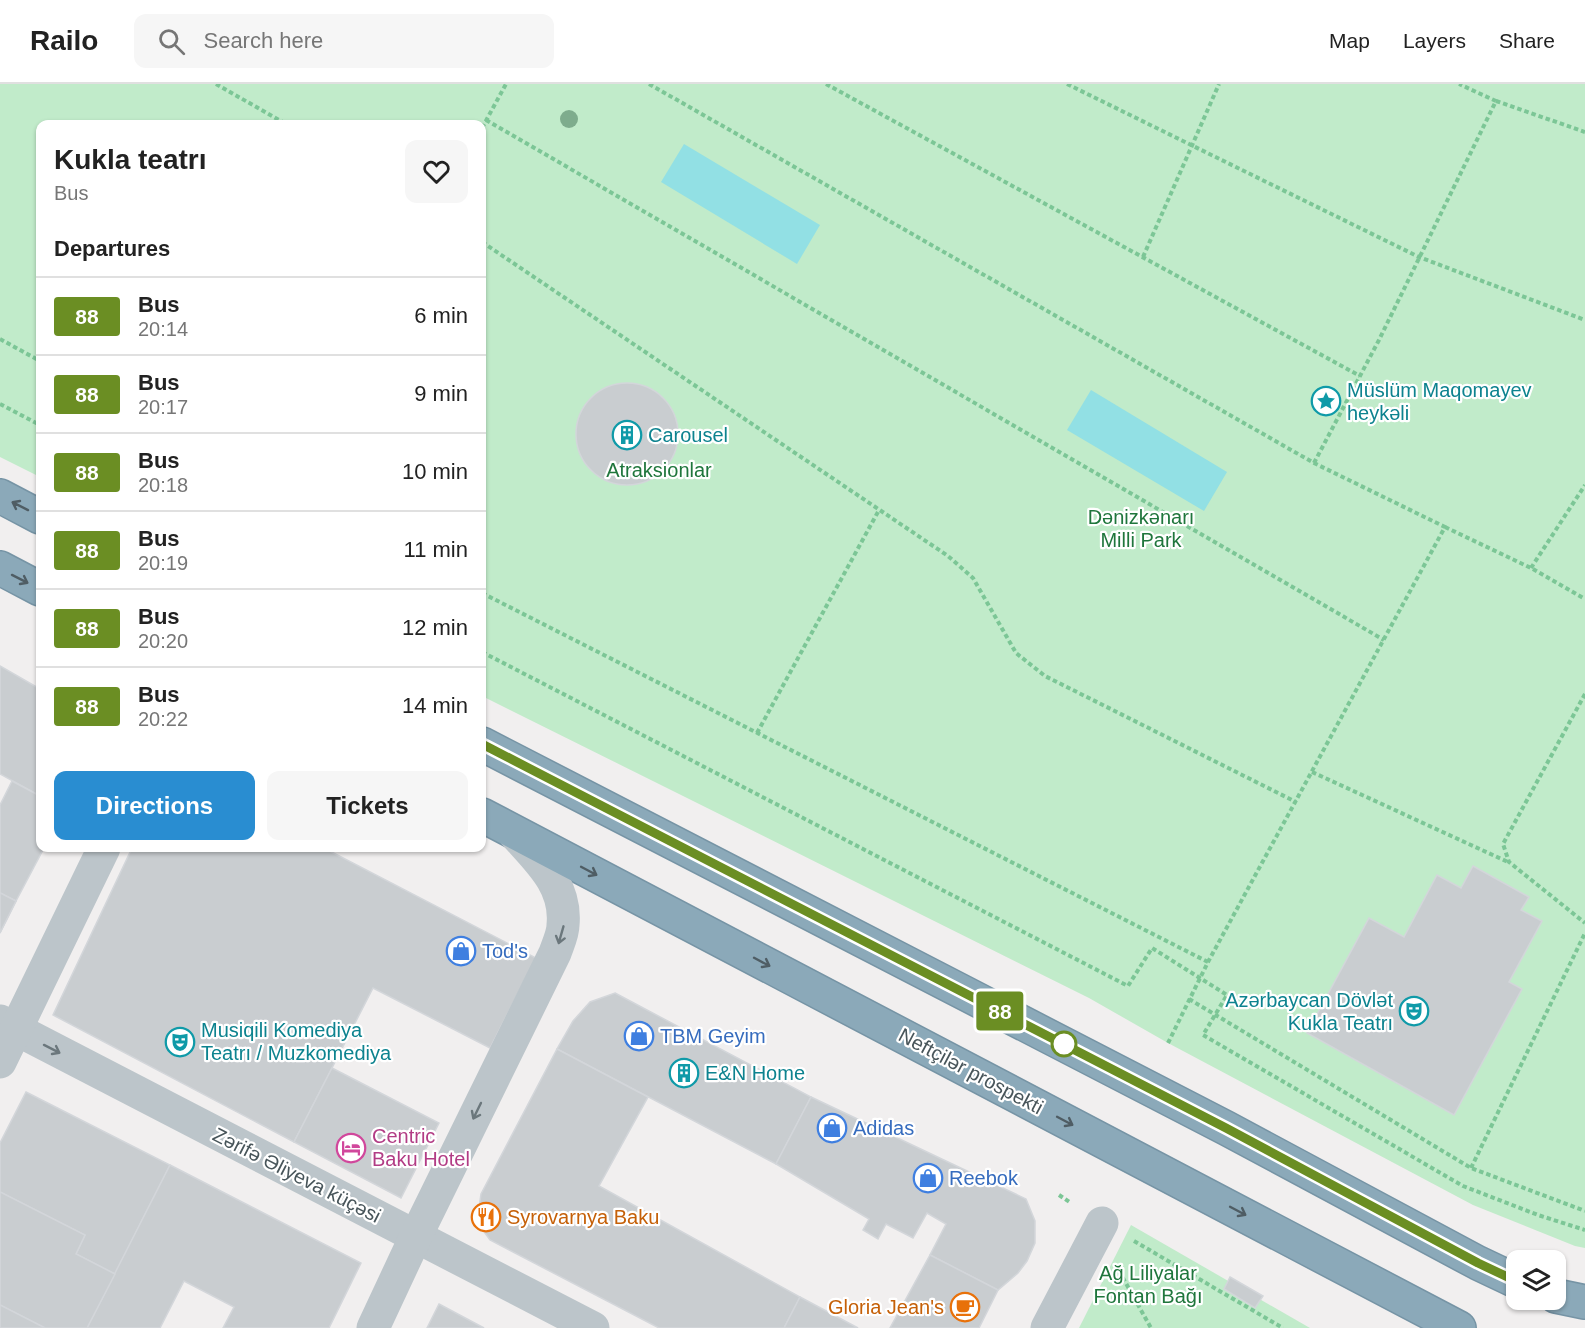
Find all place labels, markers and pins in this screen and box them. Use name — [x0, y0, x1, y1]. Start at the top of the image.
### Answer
place label: Müslüm Maqomayev heykəli — [1347, 379, 1532, 424]
place icon: Müslüm Maqomayev heykəli — [1310, 385, 1342, 417]
building icon: Carousel — [611, 419, 643, 451]
place label: Carousel — [648, 424, 728, 446]
shop icon: Tod's — [445, 935, 477, 967]
place label: Tod's — [482, 940, 528, 962]
place label: Azərbaycan Dövlət Kukla Teatrı — [1225, 989, 1393, 1034]
theatre icon: Azərbaycan Dövlət Kukla Teatrı — [1398, 995, 1430, 1027]
place label: Musiqili Komediya Teatrı / Muzkomediya — [201, 1019, 392, 1064]
shop icon: TBM Geyim — [623, 1020, 655, 1052]
place label: TBM Geyim — [660, 1025, 766, 1047]
theatre icon: Musiqili Komediya Teatrı / Muzkomediya — [164, 1026, 196, 1058]
unlabelled marker — [1051, 1031, 1077, 1057]
building icon: E&N Home — [668, 1057, 700, 1089]
place label: E&N Home — [705, 1062, 805, 1084]
shop icon: Adidas — [816, 1112, 848, 1144]
place label: Adidas — [853, 1117, 914, 1139]
place label: Centric Baku Hotel — [372, 1125, 470, 1170]
hotel icon: Centric Baku Hotel — [335, 1132, 367, 1164]
shop icon: Reebok — [912, 1162, 944, 1194]
place label: Reebok — [949, 1167, 1019, 1189]
restaurant icon: Syrovarnya Baku — [470, 1201, 502, 1233]
place label: Syrovarnya Baku — [507, 1206, 659, 1228]
cafe icon: Gloria Jean's — [949, 1291, 981, 1323]
place label: Gloria Jean's — [828, 1296, 944, 1318]

